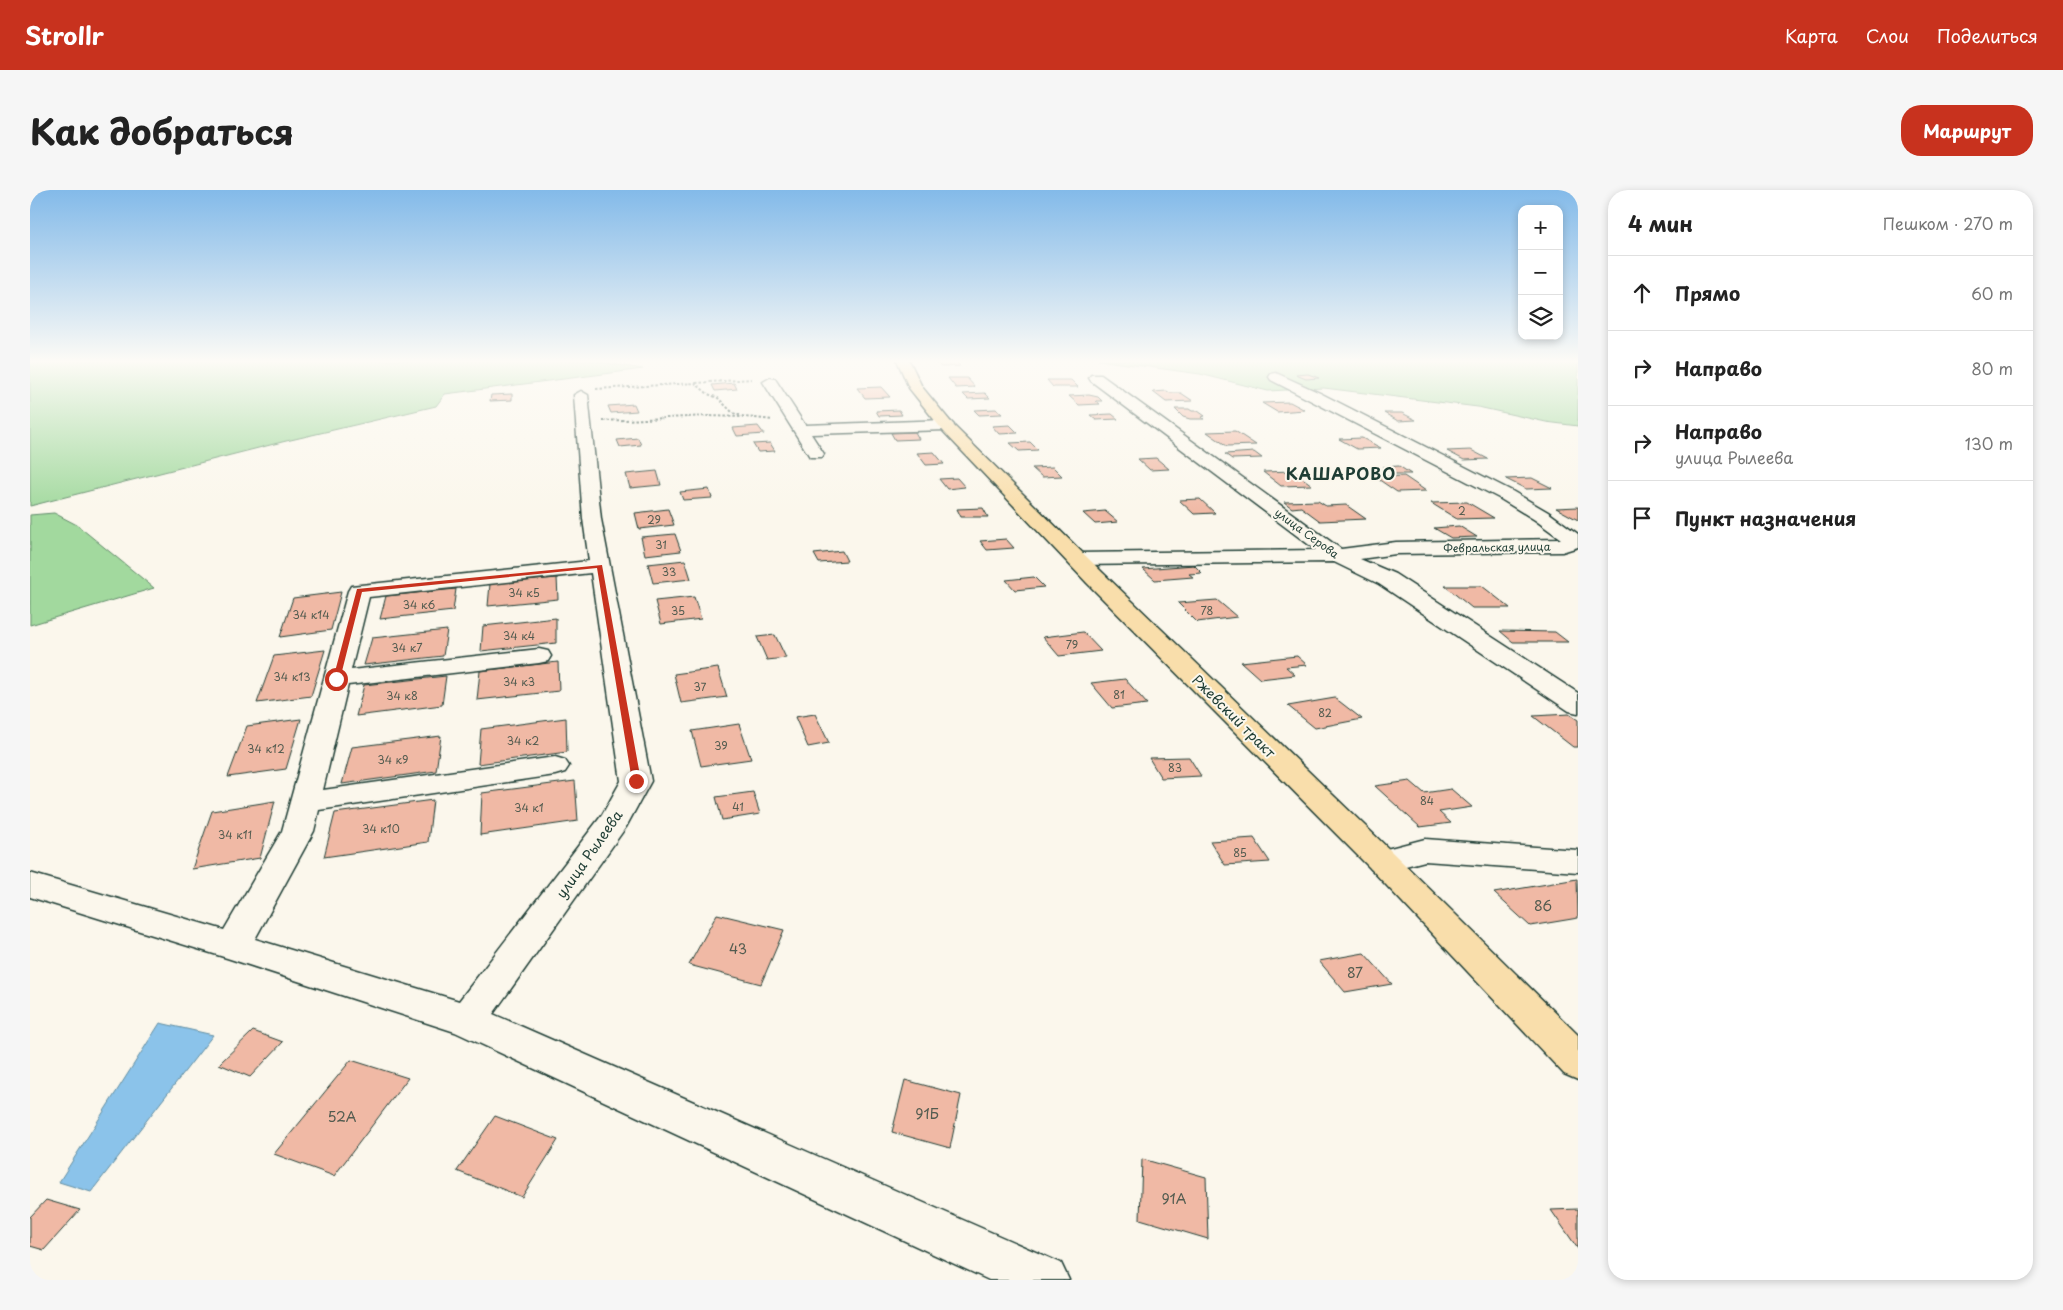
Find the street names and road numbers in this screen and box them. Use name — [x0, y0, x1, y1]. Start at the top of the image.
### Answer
street label: улица Серова — [1271, 504, 1343, 562]
street label: Февральская улица — [1443, 538, 1551, 556]
street label: Ржевский тракт — [1188, 670, 1281, 763]
street label: улица Рылеева — [551, 805, 627, 902]

